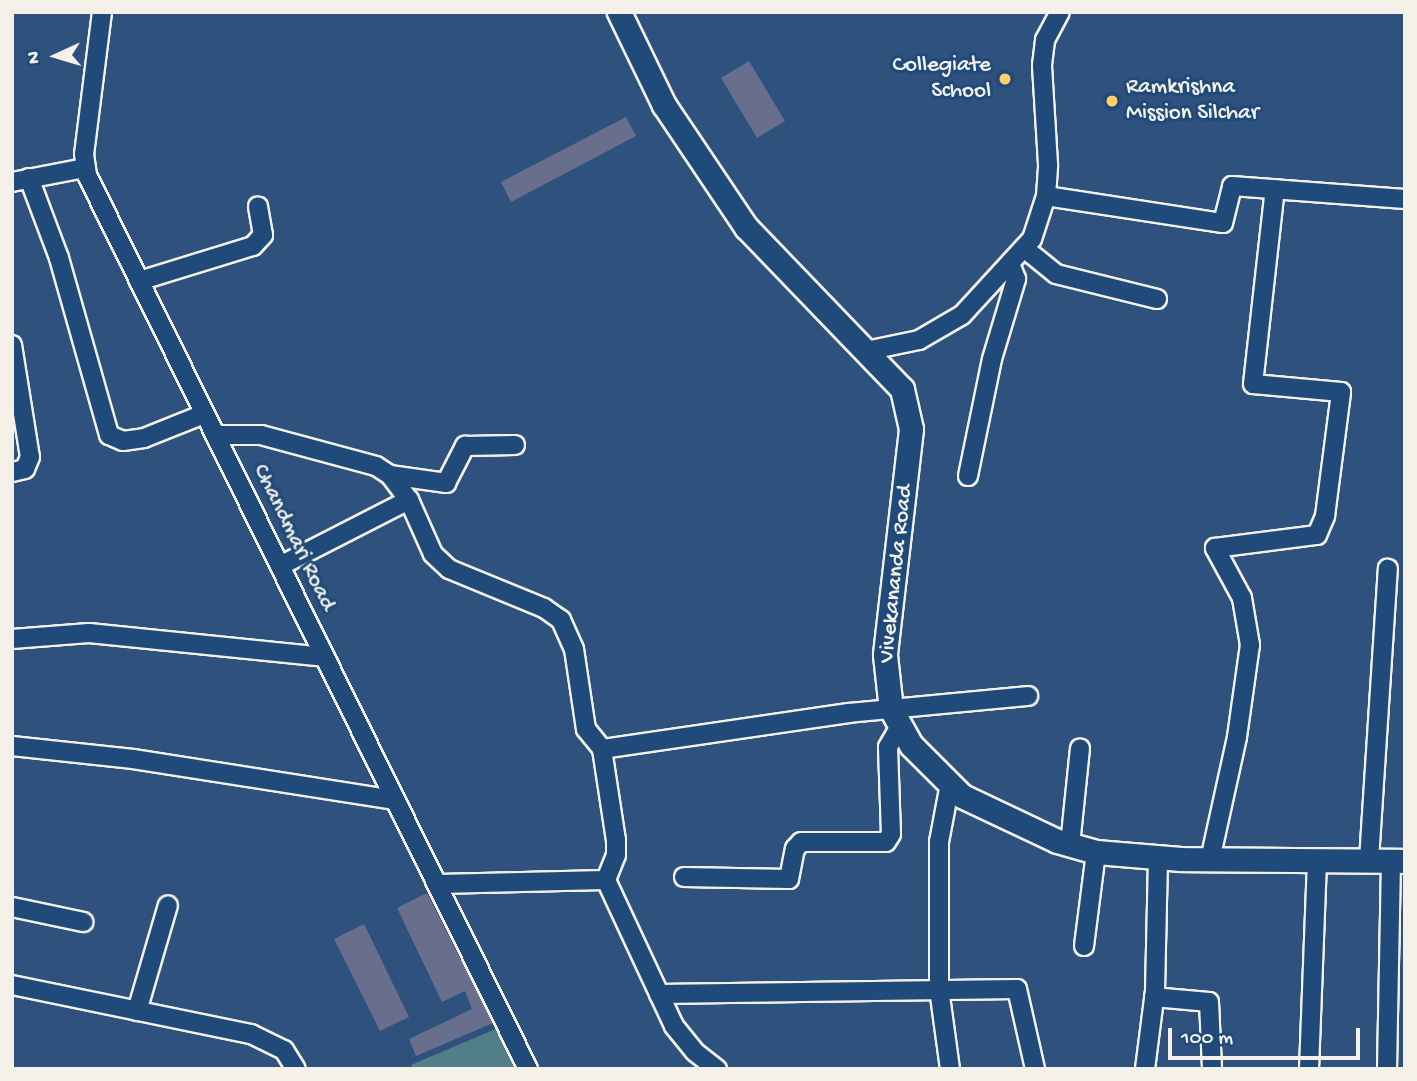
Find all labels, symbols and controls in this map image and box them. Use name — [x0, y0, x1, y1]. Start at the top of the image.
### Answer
north arrow — [21, 21, 91, 91]
text: N — [23, 51, 46, 64]
place label: Collegiate School — [892, 52, 991, 106]
marker: Collegiate School — [997, 71, 1013, 87]
place label: Ramkrishna Mission Silchar — [1126, 74, 1259, 128]
marker: Ramkrishna Mission Silchar — [1104, 93, 1120, 109]
street label: Chandmari Road — [246, 460, 340, 616]
street label: Vivekananda Road — [874, 483, 920, 665]
scale bar — [1172, 1014, 1364, 1058]
text: 100 m — [1181, 1027, 1233, 1052]

